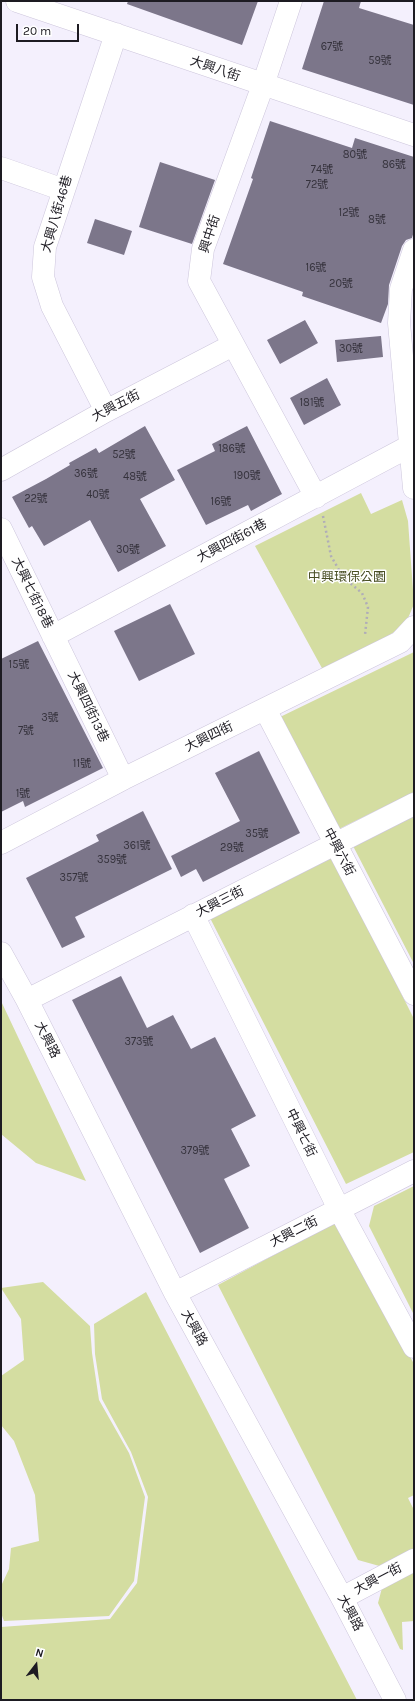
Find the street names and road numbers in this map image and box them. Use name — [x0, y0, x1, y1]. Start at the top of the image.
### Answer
street label: 大興八街 — [188, 53, 242, 85]
street label: 大興八街46巷 — [39, 174, 75, 254]
street label: 興中街 — [197, 213, 223, 255]
street label: 大興五街 — [89, 387, 143, 425]
street label: 大興四街61巷 — [194, 516, 270, 566]
street label: 大興七街18巷 — [8, 555, 56, 631]
street label: 大興四街13巷 — [64, 669, 112, 745]
street label: 大興四街 — [182, 719, 236, 755]
street label: 中興六街 — [320, 825, 358, 879]
street label: 大興三街 — [193, 883, 247, 921]
street label: 大興路 — [31, 1019, 63, 1061]
street label: 中興七街 — [283, 1106, 319, 1160]
street label: 大興二街 — [267, 1213, 321, 1251]
street label: 大興路 — [178, 1307, 210, 1349]
street label: 大興一街 — [351, 1560, 405, 1598]
street label: 大興路 — [334, 1592, 366, 1634]

